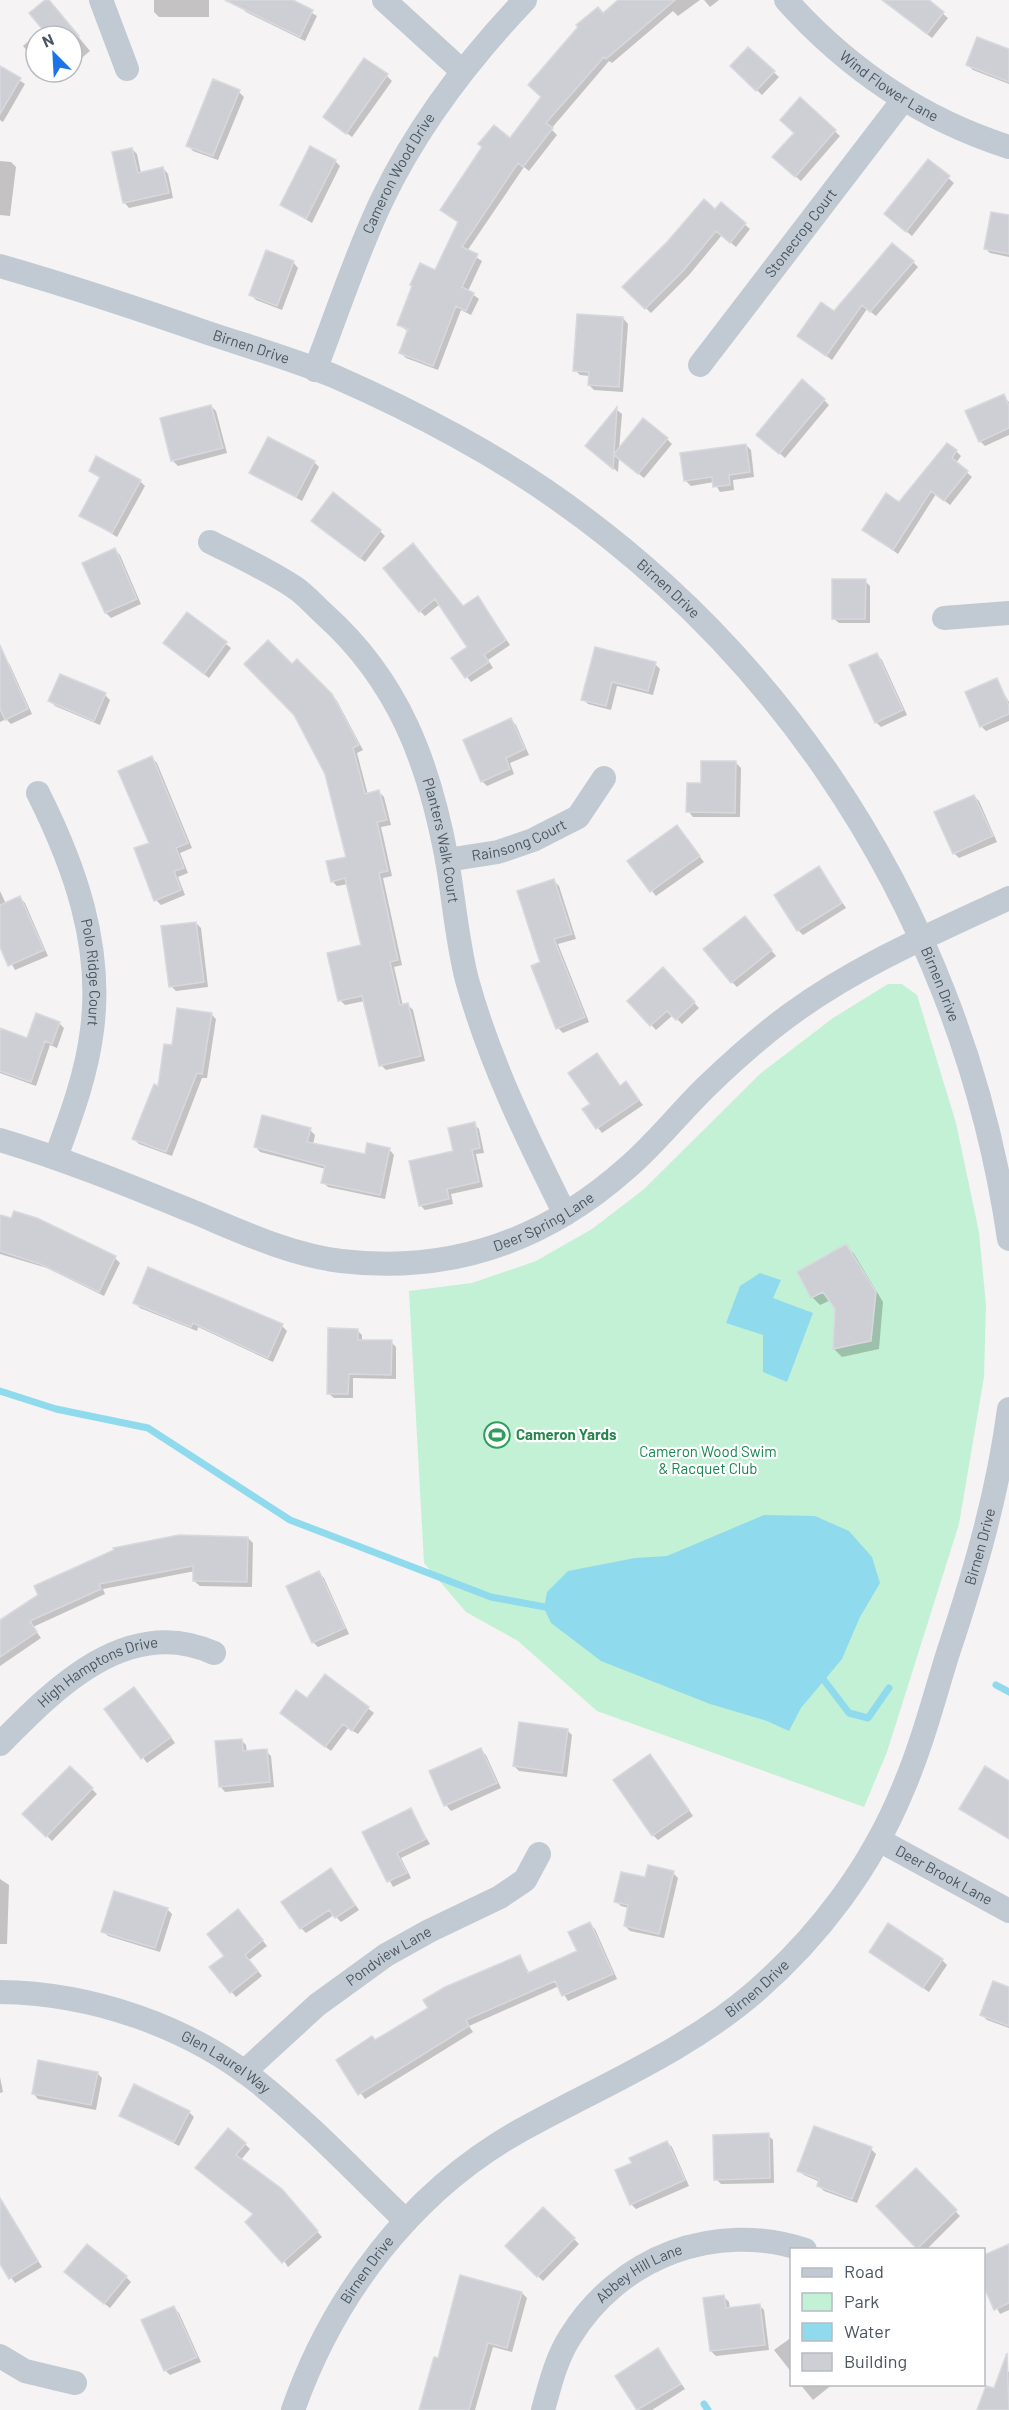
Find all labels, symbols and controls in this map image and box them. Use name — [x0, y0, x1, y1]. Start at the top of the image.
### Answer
north arrow — [24, 24, 84, 84]
text: N — [39, 29, 56, 51]
street label: Wind Flower Lane — [836, 46, 942, 125]
street label: Cameron Wood Drive — [358, 109, 438, 236]
street label: Stonecrop Court — [760, 185, 840, 281]
street label: Birnen Drive — [211, 325, 292, 367]
street label: Birnen Drive — [634, 555, 704, 622]
street label: Planters Walk Court — [420, 775, 463, 904]
street label: Rainsong Court — [470, 815, 569, 864]
street label: Polo Ridge Court — [78, 917, 104, 1027]
street label: Birnen Drive — [918, 944, 964, 1024]
street label: Deer Spring Lane — [491, 1188, 597, 1255]
sports icon: Cameron Yards — [482, 1420, 512, 1450]
place label: Cameron Yards — [516, 1425, 617, 1443]
park label: Cameron Wood Swim & Racquet Club — [639, 1442, 777, 1477]
street label: Birnen Drive — [960, 1506, 998, 1587]
street label: High Hamptons Drive — [33, 1632, 159, 1711]
street label: Deer Brook Lane — [893, 1841, 996, 1908]
street label: Pondview Lane — [342, 1922, 434, 1989]
street label: Birnen Drive — [721, 1955, 792, 2021]
street label: Glen Laurel Way — [179, 2026, 275, 2097]
street label: Birnen Drive — [336, 2232, 397, 2307]
street label: Abbey Hill Lane — [591, 2239, 684, 2306]
legend — [790, 2248, 985, 2386]
text: Road — [844, 2260, 884, 2282]
text: Park — [844, 2290, 879, 2312]
text: Water — [844, 2320, 891, 2342]
text: Building — [844, 2350, 907, 2372]

